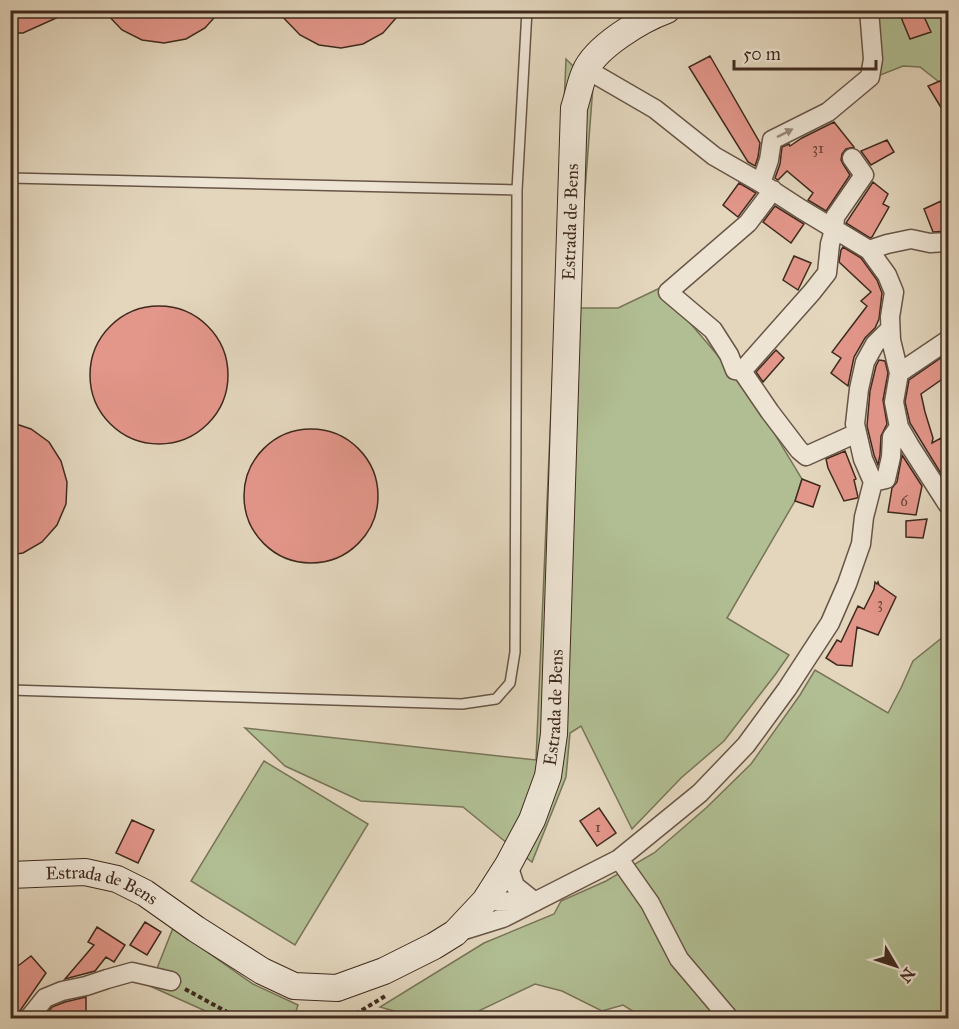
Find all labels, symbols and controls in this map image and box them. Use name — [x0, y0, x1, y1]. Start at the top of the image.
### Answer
scale bar — [734, 33, 876, 71]
text: 50 m — [743, 43, 781, 65]
one-way arrow — [776, 129, 794, 139]
house number: 31 — [812, 139, 824, 157]
street label: Estrada de Bens — [558, 163, 583, 281]
house number: 6 — [900, 492, 909, 510]
house number: 3 — [877, 594, 883, 612]
street label: Estrada de Bens — [539, 649, 568, 767]
house number: 1 — [595, 818, 601, 836]
street label: Estrada de Bens — [45, 861, 162, 910]
north arrow — [866, 936, 926, 996]
text: N — [895, 964, 919, 987]

